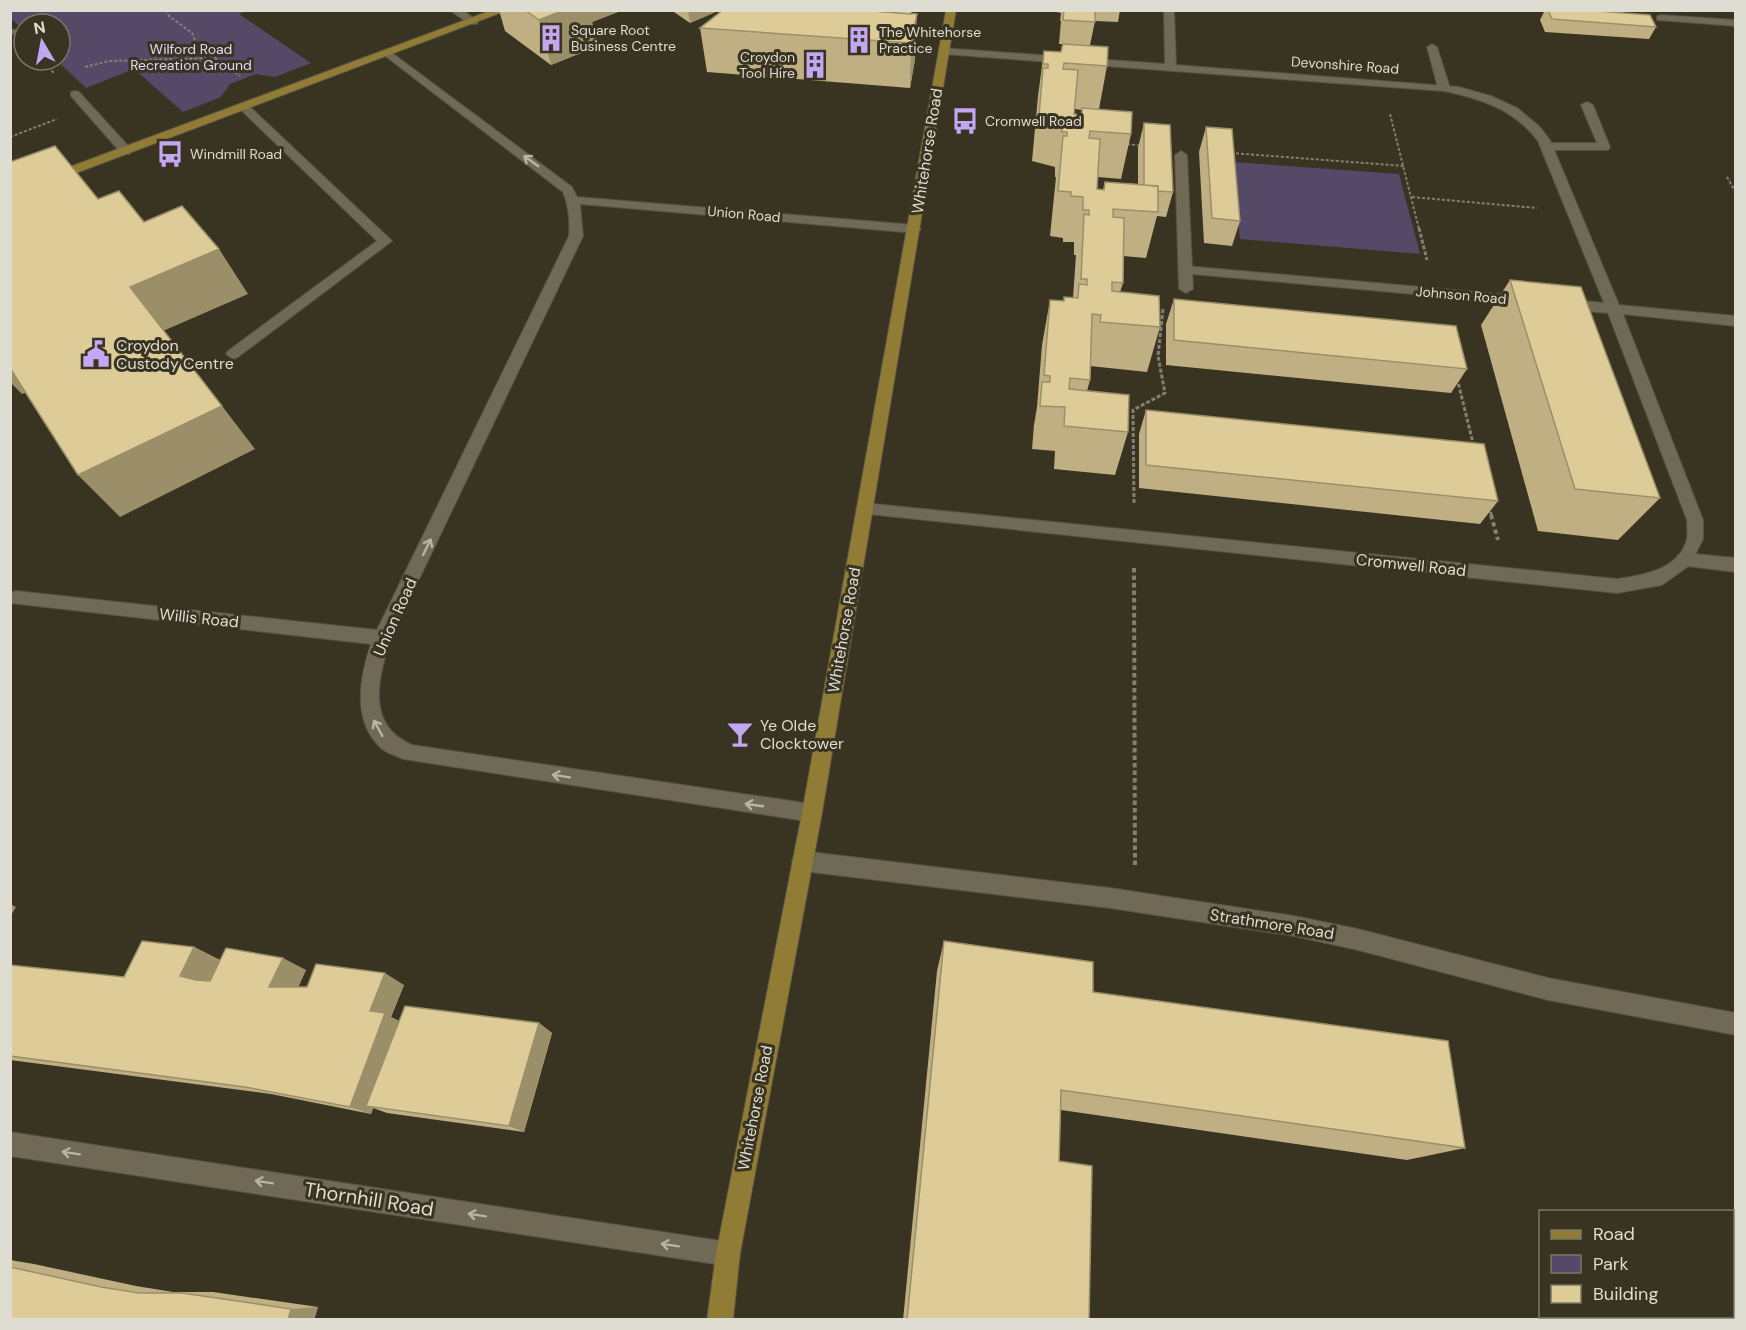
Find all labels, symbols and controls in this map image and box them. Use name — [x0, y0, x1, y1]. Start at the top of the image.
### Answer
north arrow — [12, 12, 72, 72]
text: N — [32, 16, 47, 39]
place label: Square Root Business Centre — [571, 21, 676, 55]
building icon: Square Root Business Centre — [536, 23, 566, 53]
place label: The Whitehorse Practice — [879, 23, 981, 57]
building icon: The Whitehorse Practice — [844, 25, 874, 55]
park label: Wilford Road Recreation Ground — [130, 40, 252, 74]
place label: Croydon Tool Hire — [739, 48, 795, 82]
building icon: Croydon Tool Hire — [800, 50, 830, 80]
street label: Devonshire Road — [1290, 52, 1400, 78]
street label: Whitehorse Road — [907, 87, 947, 215]
bus stop icon: Cromwell Road — [950, 106, 980, 136]
place label: Cromwell Road — [985, 112, 1082, 130]
bus stop icon: Windmill Road — [155, 139, 185, 169]
place label: Windmill Road — [190, 145, 282, 163]
one-way arrow — [523, 155, 539, 167]
street label: Union Road — [707, 202, 781, 226]
street label: Johnson Road — [1415, 282, 1507, 308]
place label: Croydon Custody Centre — [116, 335, 234, 374]
public building icon: Croydon Custody Centre — [81, 339, 111, 369]
one-way arrow — [422, 538, 433, 556]
street label: Cromwell Road — [1355, 549, 1467, 581]
street label: Whitehorse Road — [823, 566, 865, 694]
street label: Union Road — [368, 575, 422, 659]
street label: Willis Road — [158, 603, 240, 633]
place label: Ye Olde Clocktower — [760, 715, 844, 754]
bar icon: Ye Olde Clocktower — [725, 719, 755, 749]
one-way arrow — [372, 720, 384, 737]
one-way arrow — [552, 770, 572, 781]
one-way arrow — [745, 800, 765, 811]
street label: Strathmore Road — [1208, 904, 1336, 944]
street label: Whitehorse Road — [733, 1044, 777, 1172]
one-way arrow — [62, 1147, 81, 1158]
street label: Thornhill Road — [302, 1176, 436, 1222]
one-way arrow — [254, 1177, 274, 1188]
one-way arrow — [468, 1210, 488, 1221]
legend — [1539, 1210, 1734, 1318]
text: Road — [1593, 1222, 1635, 1246]
one-way arrow — [661, 1239, 680, 1250]
text: Park — [1593, 1252, 1629, 1276]
text: Building — [1593, 1282, 1658, 1306]

